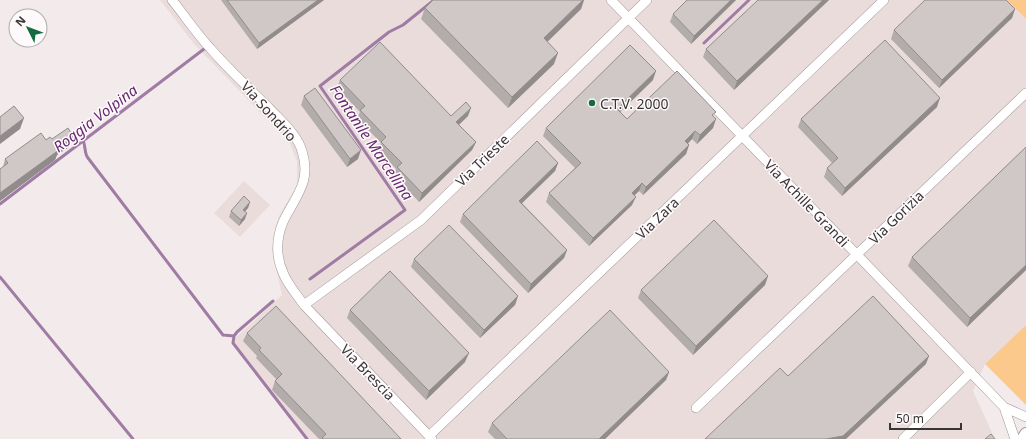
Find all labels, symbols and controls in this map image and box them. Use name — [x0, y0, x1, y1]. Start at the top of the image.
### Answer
north arrow — [8, 8, 48, 48]
text: N — [12, 13, 29, 29]
street label: Via Sondrio — [237, 77, 301, 145]
water label: Roggia Volpina — [49, 79, 142, 156]
water label: Fontanile Marcellina — [326, 80, 418, 204]
place label: C.T.V. 2000 — [600, 94, 669, 113]
marker: C.T.V. 2000 — [587, 98, 597, 108]
street label: Via Trieste — [451, 130, 513, 190]
street label: Via Achille Grandi — [760, 155, 854, 251]
street label: Via Gorizia — [864, 186, 928, 248]
street label: Via Zara — [631, 193, 683, 243]
street label: Via Brescia — [337, 340, 399, 404]
scale bar — [890, 405, 961, 431]
text: 50 m — [896, 410, 924, 427]

